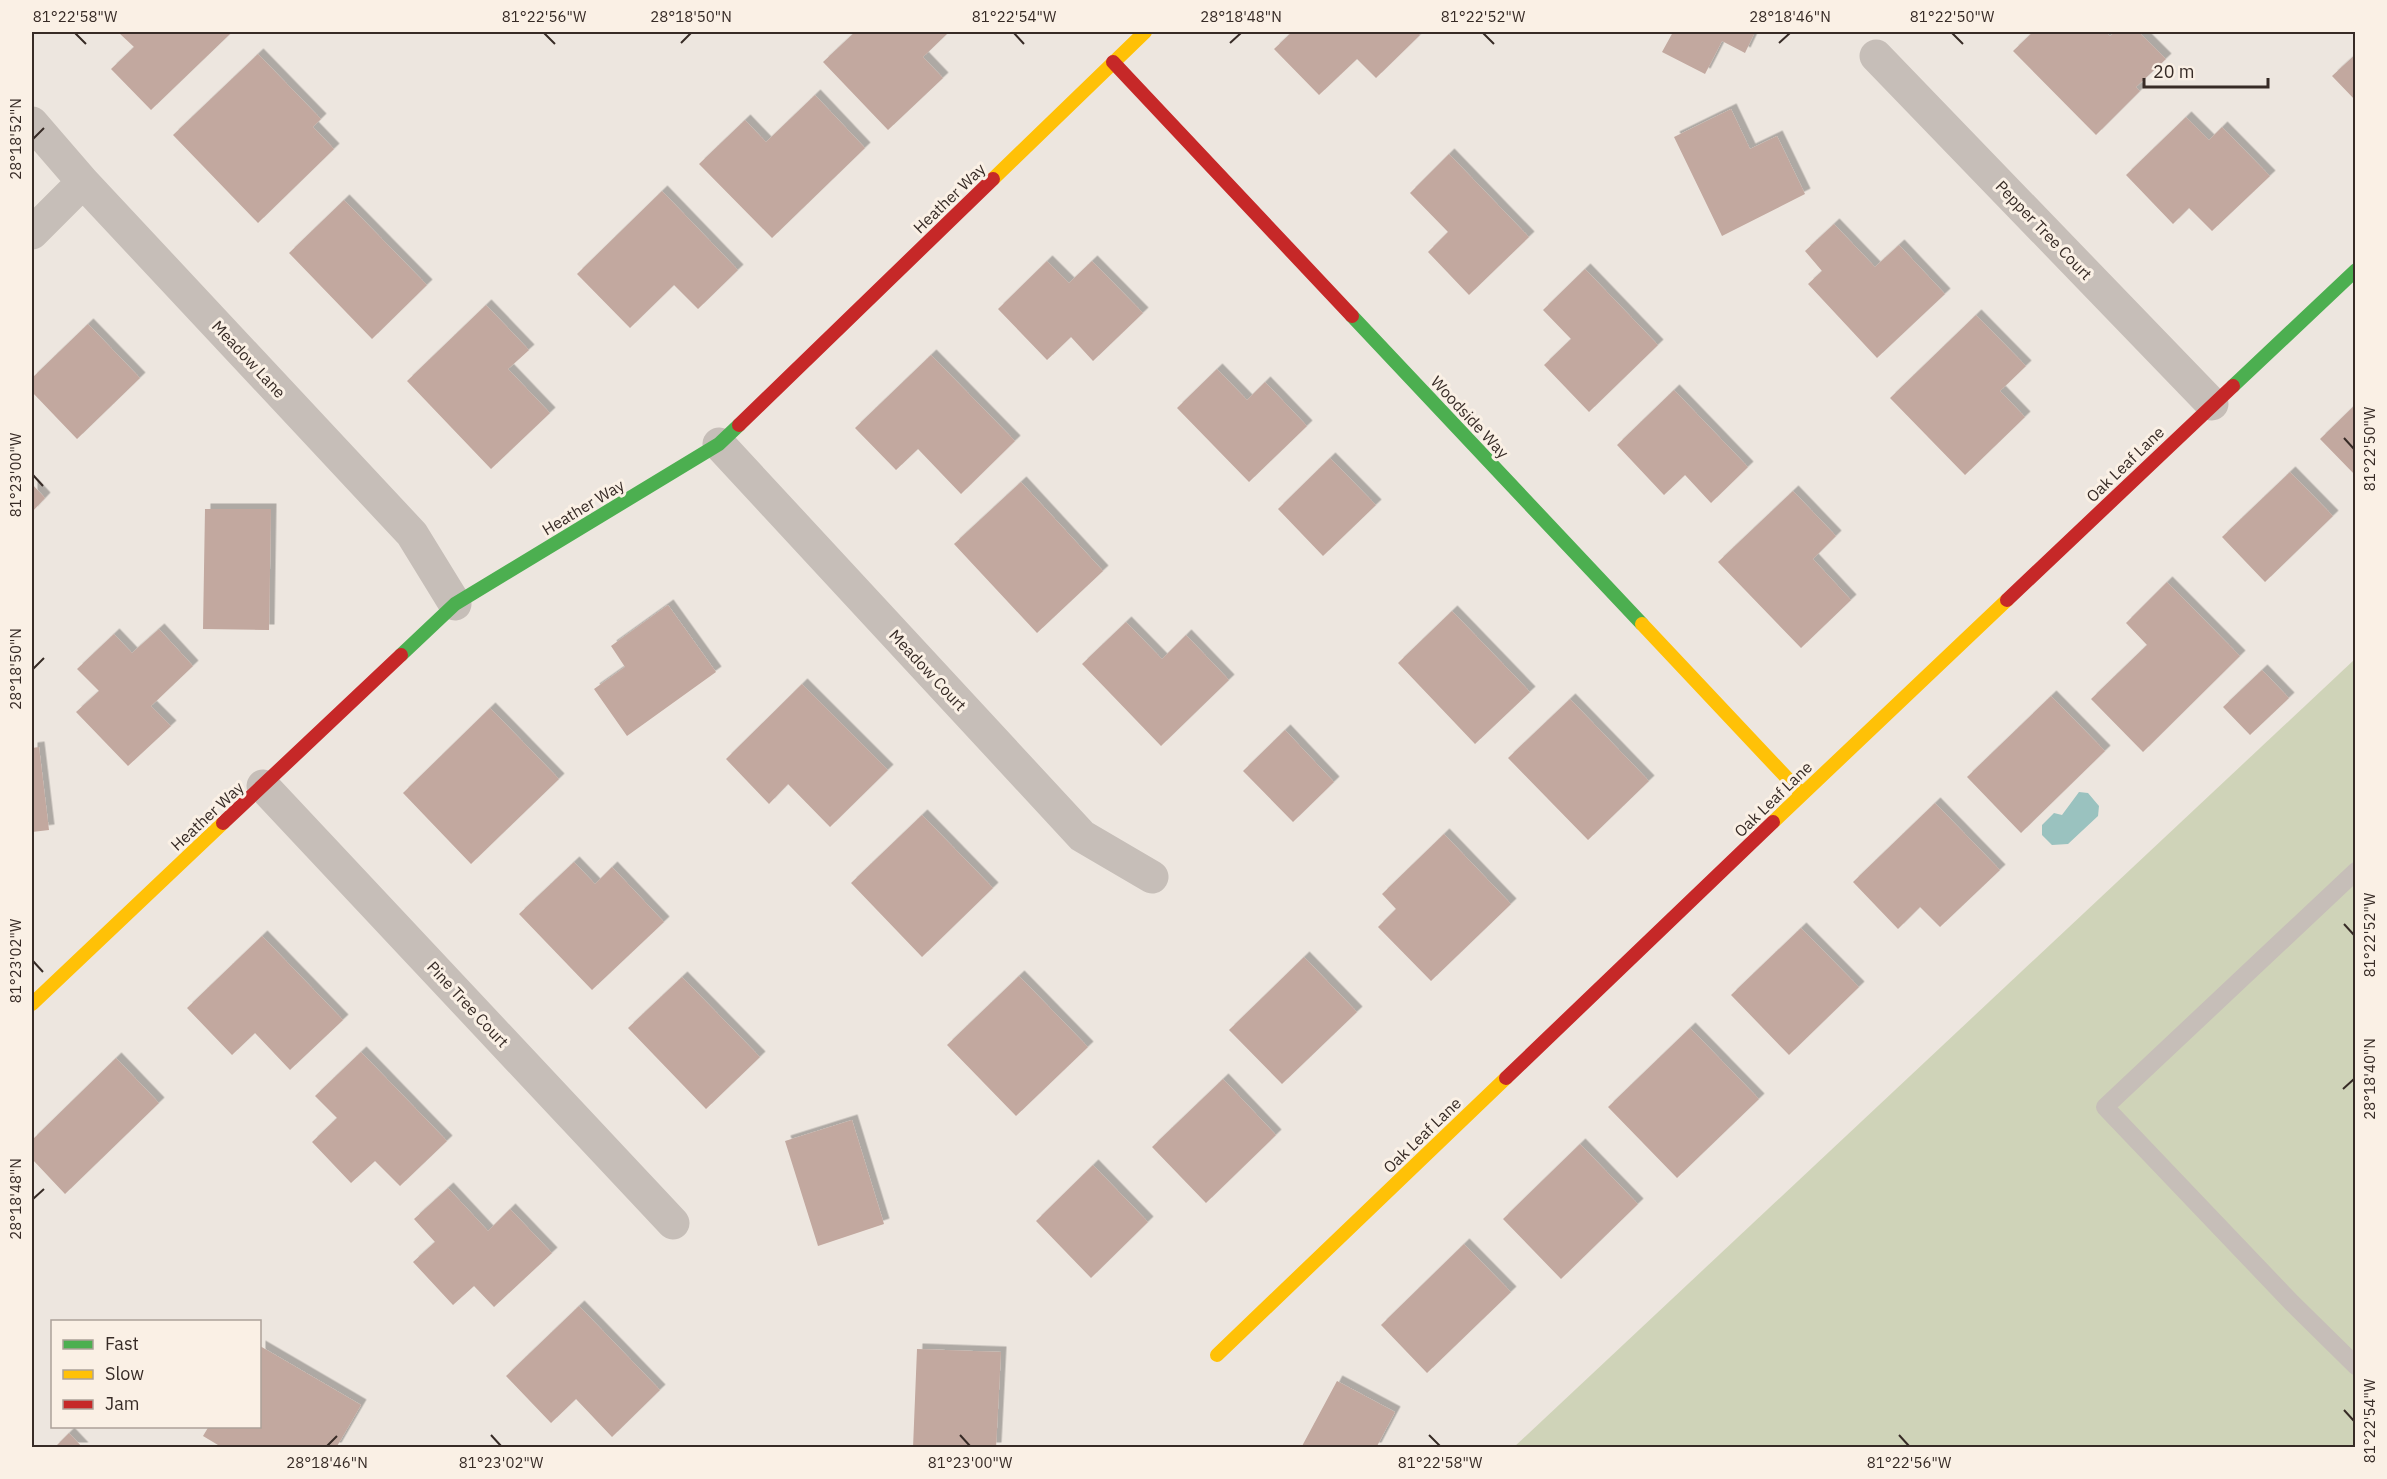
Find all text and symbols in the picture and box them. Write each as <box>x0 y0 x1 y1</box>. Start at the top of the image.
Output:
text: 81°22'58"W <box>33 7 118 26</box>
text: 81°22'56"W <box>502 7 587 26</box>
text: 28°18'50"N <box>650 7 732 26</box>
text: 81°22'54"W <box>972 7 1057 26</box>
text: 28°18'48"N <box>1200 7 1282 26</box>
text: 81°22'52"W <box>1441 7 1526 26</box>
text: 28°18'46"N <box>1749 7 1831 26</box>
text: 81°22'50"W <box>1910 7 1995 26</box>
scale bar <box>2144 51 2268 89</box>
text: 20 m <box>2153 60 2195 83</box>
text: 28°18'52"N <box>6 98 25 180</box>
street label: Heather Way <box>909 159 989 237</box>
street label: Pepper Tree Court <box>1992 176 2096 284</box>
street label: Meadow Lane <box>208 316 290 402</box>
street label: Woodside Way <box>1427 372 1513 462</box>
text: 81°22'50"W <box>2360 406 2379 491</box>
street label: Oak Leaf Lane <box>2082 422 2168 506</box>
text: 81°23'00"W <box>6 432 25 517</box>
street label: Heather Way <box>538 475 628 539</box>
street label: Meadow Court <box>885 625 971 715</box>
text: 28°18'50"N <box>6 628 25 710</box>
street label: Oak Leaf Lane <box>1730 757 1816 841</box>
street label: Heather Way <box>166 777 248 855</box>
text: 81°22'52"W <box>2360 892 2379 977</box>
text: 81°23'02"W <box>6 918 25 1003</box>
street label: Pine Tree Court <box>423 957 513 1051</box>
text: 28°18'40"N <box>2360 1038 2379 1120</box>
street label: Oak Leaf Lane <box>1379 1093 1465 1177</box>
text: 28°18'48"N <box>6 1158 25 1240</box>
legend <box>51 1320 261 1428</box>
text: Fast <box>105 1332 139 1355</box>
text: Slow <box>105 1362 144 1385</box>
text: 81°22'54"W <box>2360 1378 2379 1463</box>
text: Jam <box>105 1392 140 1415</box>
text: 28°18'46"N <box>286 1453 368 1472</box>
text: 81°23'02"W <box>459 1453 544 1472</box>
text: 81°23'00"W <box>928 1453 1013 1472</box>
text: 81°22'58"W <box>1398 1453 1483 1472</box>
text: 81°22'56"W <box>1867 1453 1952 1472</box>

